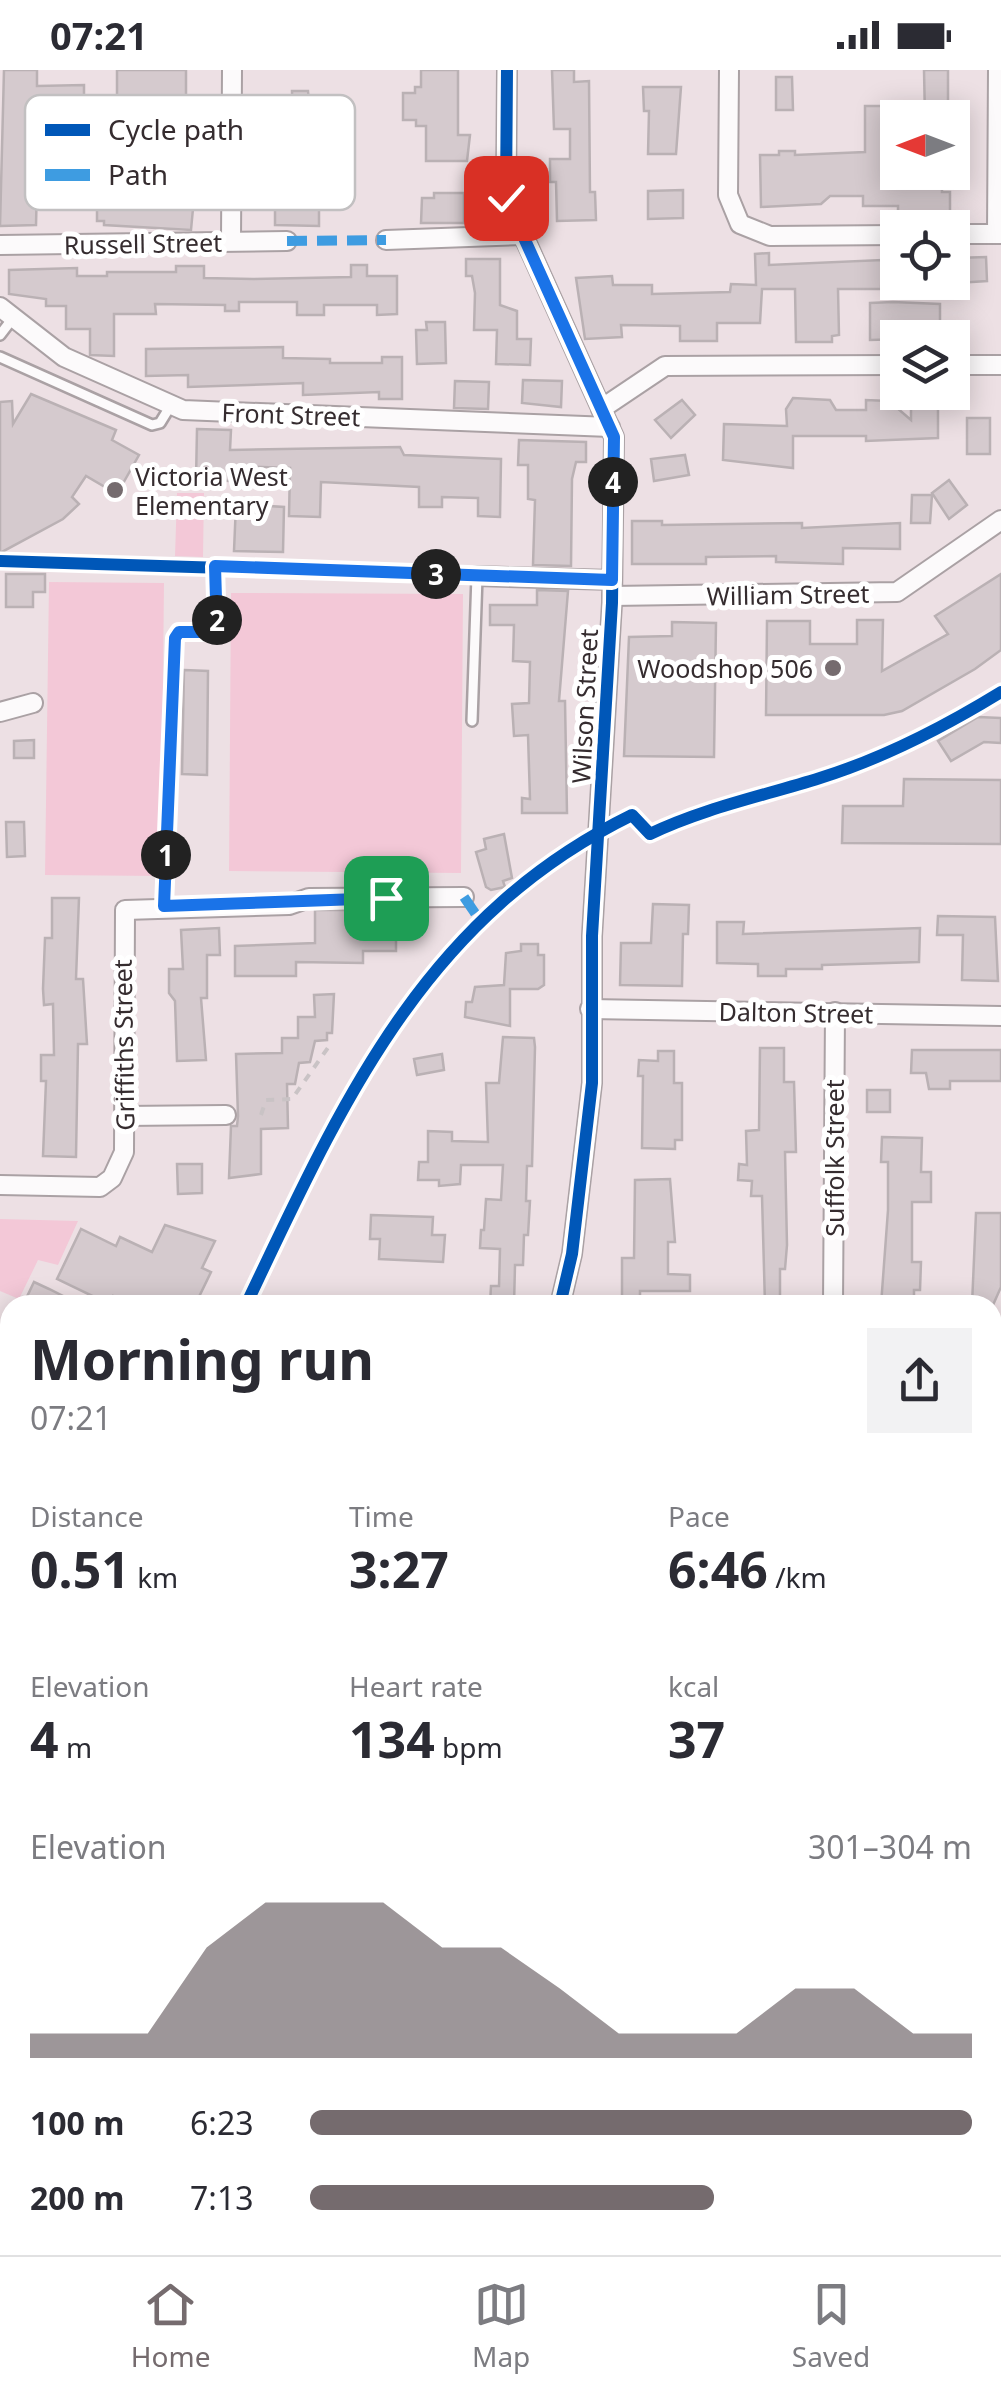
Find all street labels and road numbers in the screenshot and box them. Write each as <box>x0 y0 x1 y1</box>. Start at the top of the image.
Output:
street label: Russell Street <box>64 225 222 261</box>
street label: Front Street <box>221 395 361 433</box>
street label: William Street <box>706 576 870 612</box>
street label: Wilson Street <box>563 628 605 784</box>
street label: Griffiths Street <box>105 959 141 1131</box>
street label: Dalton Street <box>718 994 874 1030</box>
street label: Suffolk Street <box>817 1079 851 1237</box>

